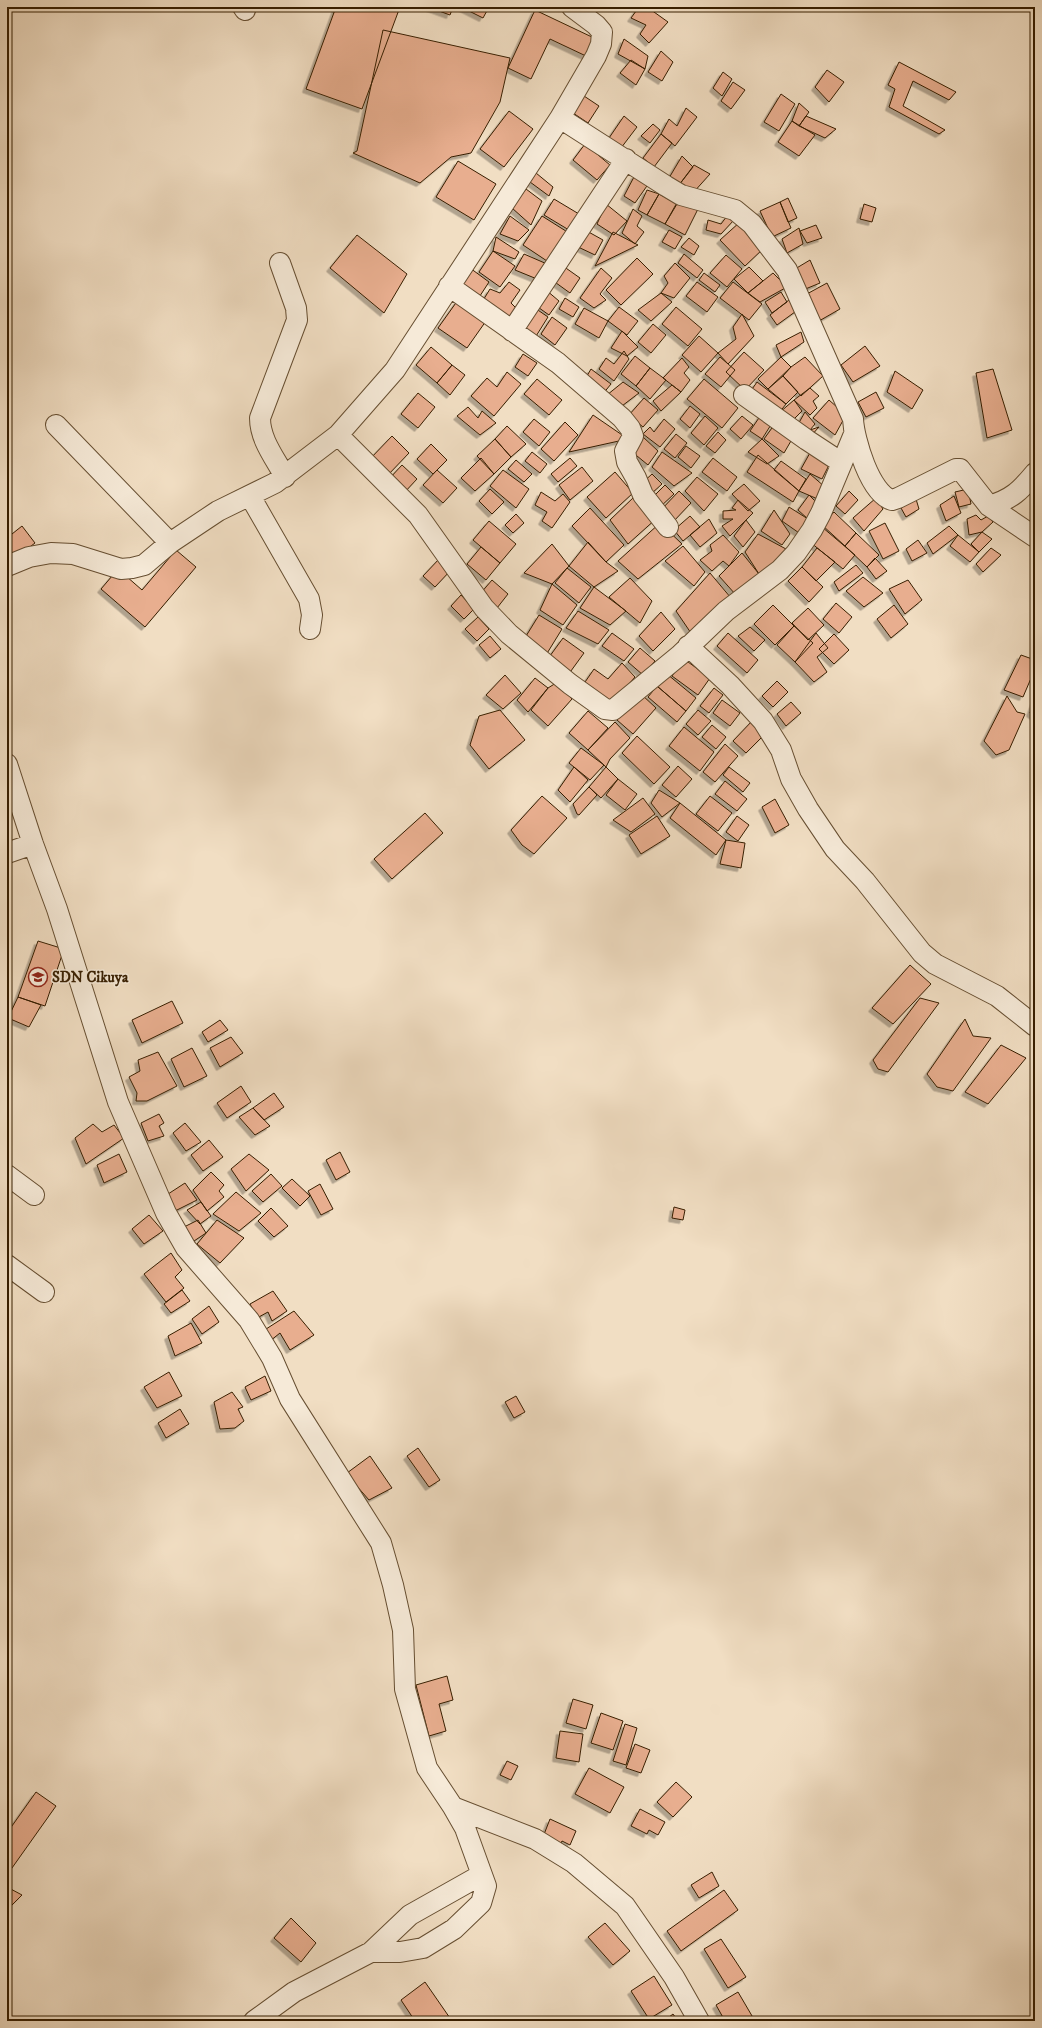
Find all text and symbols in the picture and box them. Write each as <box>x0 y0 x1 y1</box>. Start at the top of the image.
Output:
school or university icon: SDN Cikuya <box>27 966 49 988</box>
place label: SDN Cikuya <box>52 968 129 987</box>

